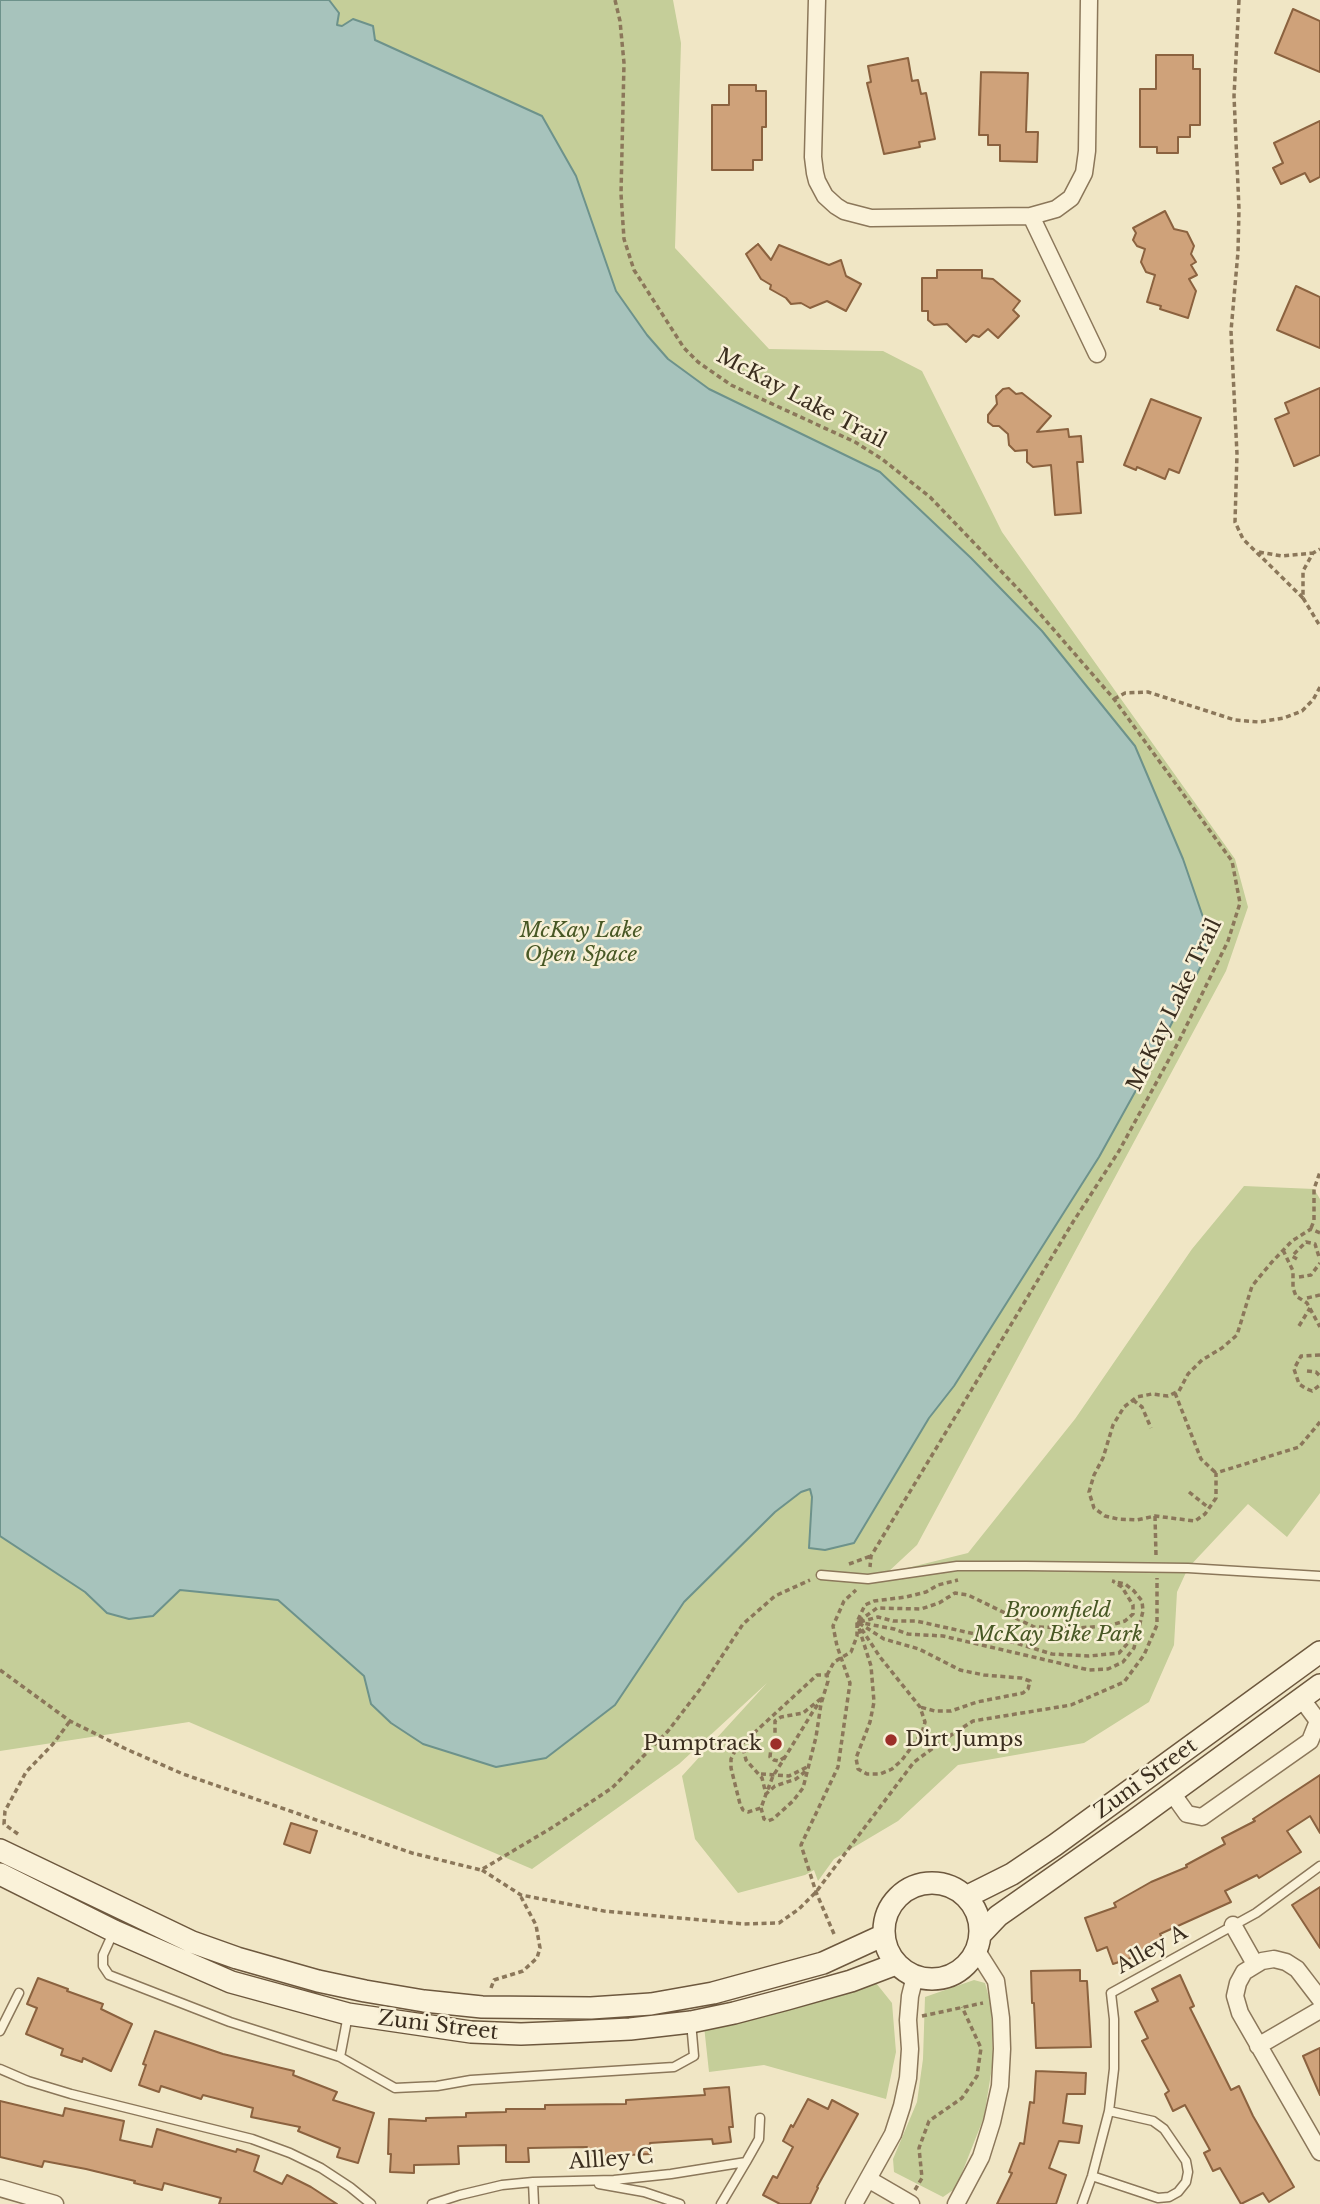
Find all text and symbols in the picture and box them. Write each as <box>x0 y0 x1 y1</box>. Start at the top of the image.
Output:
street label: McKay Lake Trail <box>712 344 890 454</box>
street label: McKay Lake Trail <box>1122 915 1228 1095</box>
park label: McKay Lake Open Space <box>520 918 642 968</box>
park label: Broomfield McKay Bike Park <box>973 1598 1143 1648</box>
place label: Dirt Jumps <box>905 1727 1023 1753</box>
place label: Pumptrack <box>643 1731 762 1757</box>
marker: Dirt Jumps <box>883 1732 899 1748</box>
street label: Zuni Street <box>1090 1733 1202 1825</box>
marker: Pumptrack <box>768 1736 784 1752</box>
street label: Alley A <box>1112 1920 1192 1980</box>
street label: Zuni Street <box>376 2006 500 2046</box>
street label: Allley C <box>568 2144 654 2176</box>

